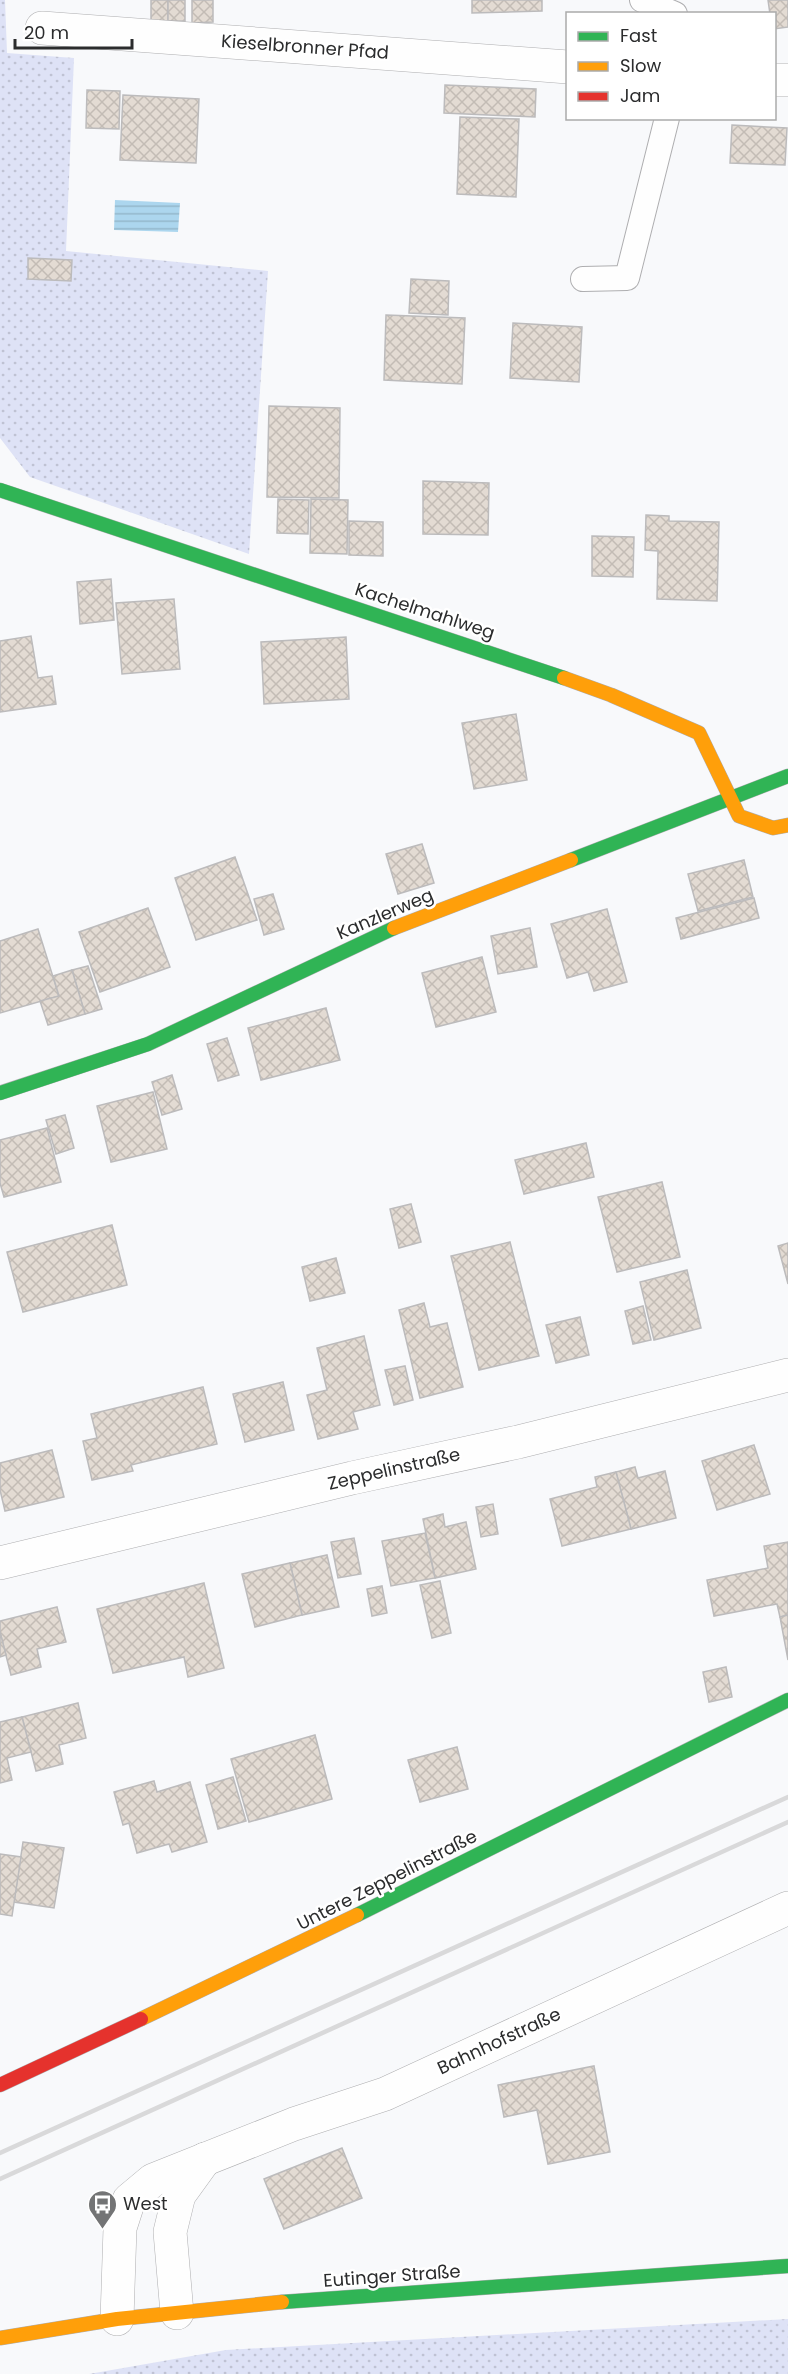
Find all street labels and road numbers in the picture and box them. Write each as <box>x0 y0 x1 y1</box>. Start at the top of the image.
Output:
street label: Kieselbronner Pfad <box>220 28 390 65</box>
street label: Kachelmahlweg <box>352 576 498 645</box>
street label: Kanzlerweg <box>332 882 437 945</box>
street label: Zeppelinstraße <box>325 1441 462 1496</box>
street label: Untere Zeppelinstraße <box>292 1823 481 1936</box>
street label: Bahnhofstraße <box>433 2001 565 2080</box>
street label: Eutinger Straße <box>322 2258 461 2293</box>

